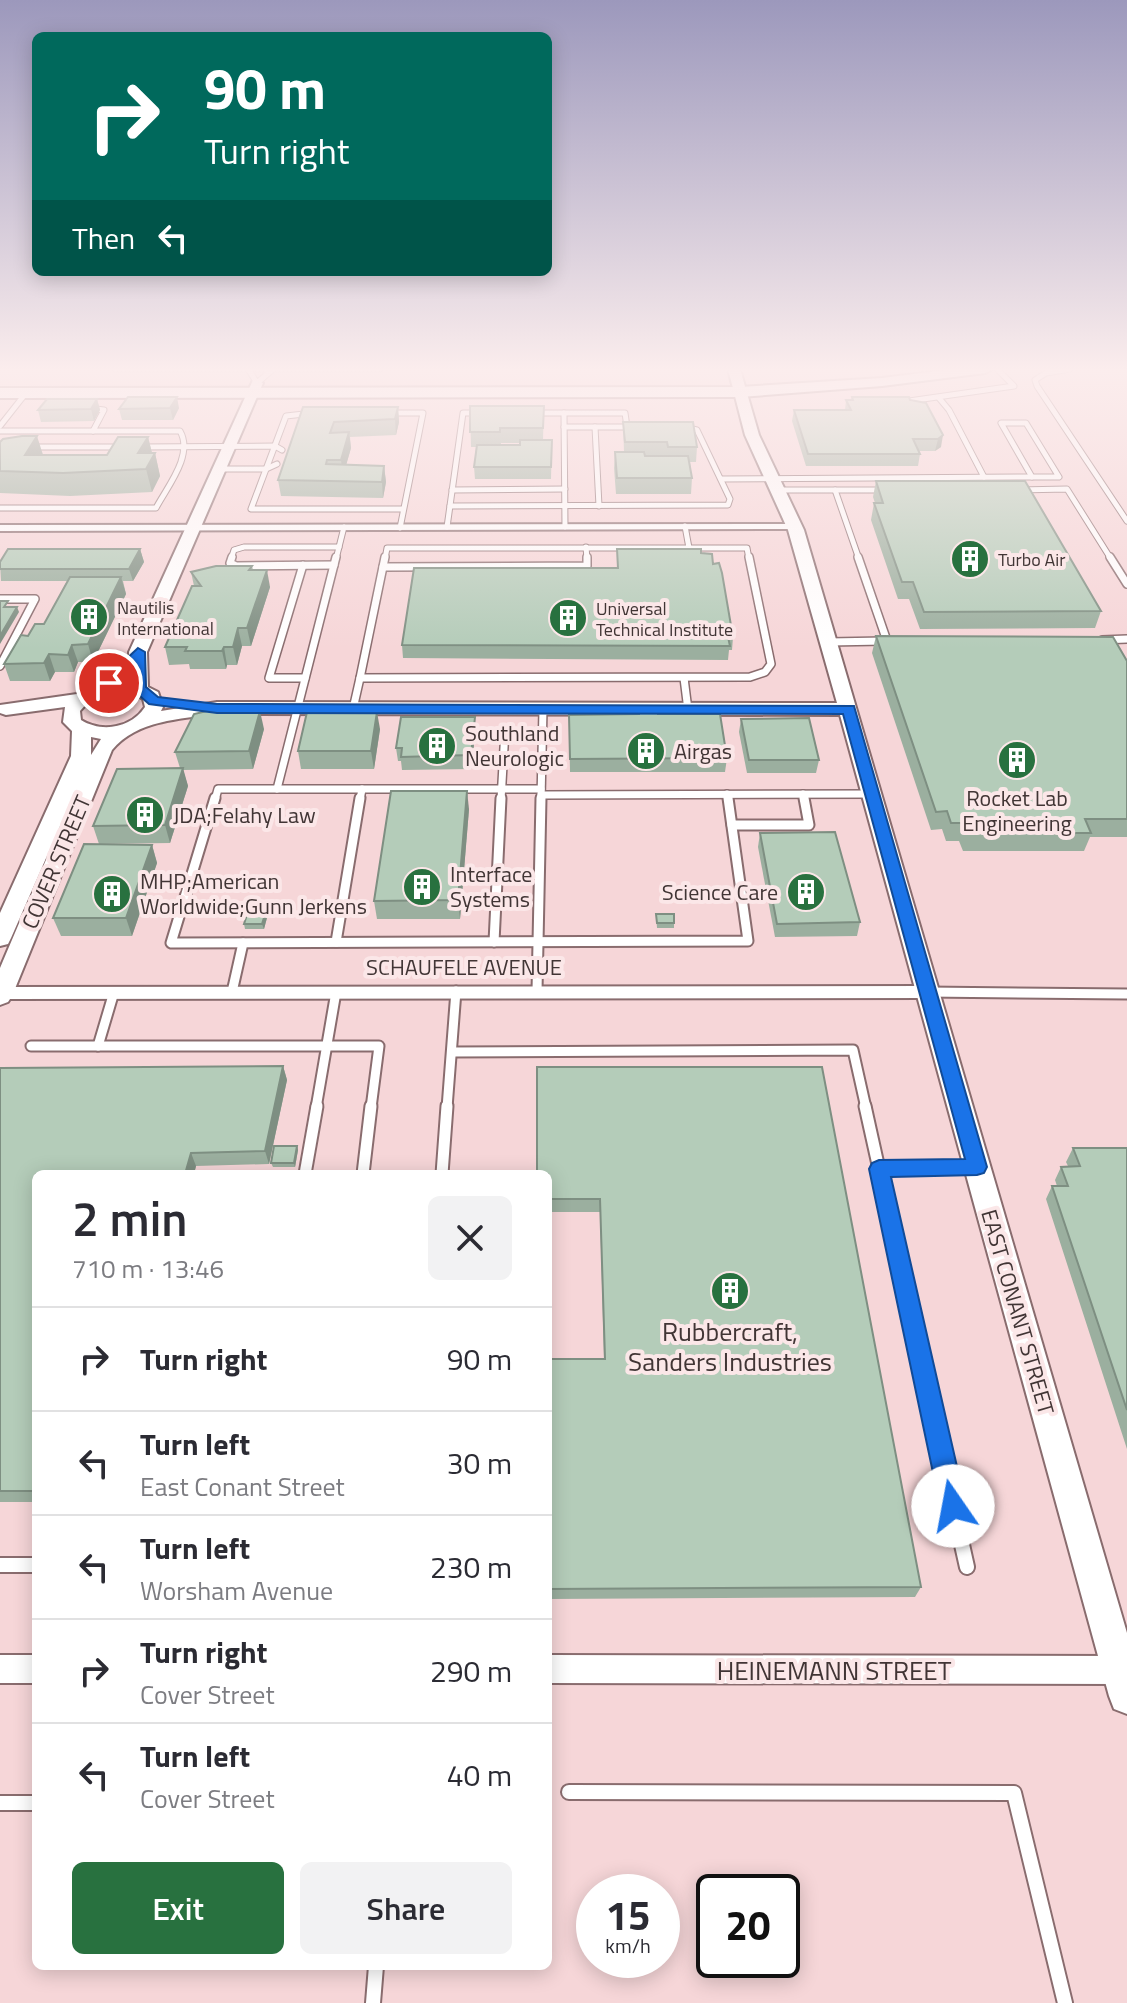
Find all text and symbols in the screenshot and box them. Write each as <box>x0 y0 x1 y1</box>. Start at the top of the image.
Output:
text: 90 m <box>204 46 326 131</box>
icon: right <box>72 64 176 168</box>
text: Turn right <box>204 123 349 178</box>
text: Then <box>72 215 135 261</box>
icon: left <box>151 216 195 260</box>
building icon: Turbo Air <box>949 538 991 580</box>
place label: Turbo Air <box>998 546 1066 573</box>
place label: Nautilis International <box>117 594 214 642</box>
place label: Universal Technical Institute <box>596 595 733 643</box>
building icon: Nautilis International <box>68 596 110 638</box>
building icon: Universal Technical Institute <box>547 597 589 639</box>
pin <box>75 649 143 717</box>
icon: arrive <box>87 661 131 705</box>
place label: Southland Neurologic <box>465 716 564 775</box>
building icon: Southland Neurologic <box>416 725 458 767</box>
building icon: Airgas <box>625 730 667 772</box>
place label: Airgas <box>674 734 732 768</box>
building icon: Rocket Lab Engineering <box>996 739 1038 781</box>
place label: Rocket Lab Engineering <box>962 781 1072 840</box>
street label: COVER STREET <box>13 789 100 934</box>
building icon: JDA;Felahy Law <box>124 794 166 836</box>
place label: JDA;Felahy Law <box>173 798 316 832</box>
place label: Interface Systems <box>450 857 532 916</box>
place label: MHP;American Worldwide;Gunn Jerkens <box>140 864 367 923</box>
building icon: Interface Systems <box>401 866 443 908</box>
building icon: Science Care <box>785 871 827 913</box>
building icon: MHP;American Worldwide;Gunn Jerkens <box>91 873 133 915</box>
place label: Science Care <box>662 875 778 909</box>
street label: SCHAUFELE AVENUE <box>366 950 562 984</box>
text: 2 min <box>72 1182 187 1255</box>
button: close <box>428 1196 512 1280</box>
street label: EAST CONANT STREET <box>972 1205 1064 1419</box>
text: 710 m · 13:46 <box>72 1249 224 1288</box>
building icon: Rubbercraft, Sanders Industries <box>709 1270 751 1312</box>
place label: Rubbercraft, Sanders Industries <box>628 1312 832 1381</box>
text: Turn right <box>140 1336 268 1382</box>
text: 90 m <box>447 1336 512 1382</box>
icon: right <box>72 1337 116 1381</box>
text: Turn left <box>140 1421 250 1467</box>
text: 30 m <box>447 1440 512 1486</box>
icon: left <box>72 1441 116 1485</box>
position arrow <box>911 1464 995 1548</box>
text: East Conant Street <box>140 1467 345 1506</box>
text: Turn left <box>140 1525 250 1571</box>
text: 230 m <box>430 1544 512 1590</box>
icon: left <box>72 1545 116 1589</box>
text: Worsham Avenue <box>140 1571 333 1610</box>
text: Turn right <box>140 1629 268 1675</box>
text: 290 m <box>430 1648 512 1694</box>
icon: right <box>72 1649 116 1693</box>
street label: HEINEMANN STREET <box>717 1651 952 1690</box>
text: Cover Street <box>140 1675 275 1714</box>
text: Turn left <box>140 1733 250 1779</box>
text: 40 m <box>447 1752 512 1798</box>
icon: left <box>72 1753 116 1797</box>
text: Cover Street <box>140 1779 275 1818</box>
button: Exit <box>72 1862 284 1954</box>
button: Share <box>300 1862 512 1954</box>
speed limit sign: 20 <box>696 1874 800 1978</box>
text: 15 <box>606 1885 650 1946</box>
text: km/h <box>605 1930 651 1961</box>

